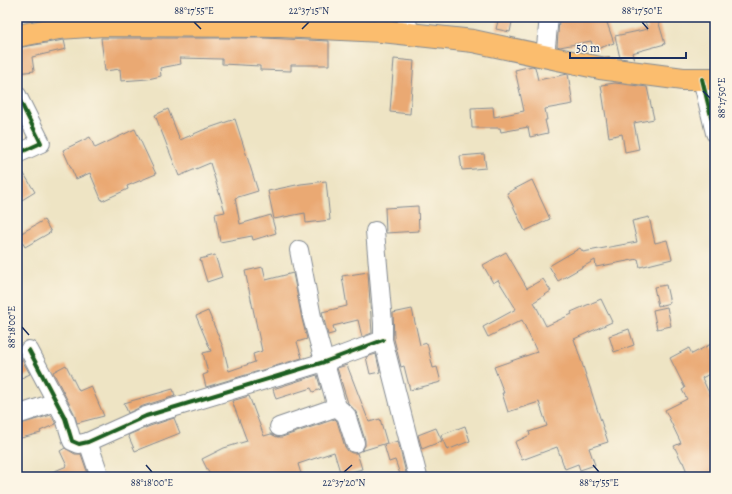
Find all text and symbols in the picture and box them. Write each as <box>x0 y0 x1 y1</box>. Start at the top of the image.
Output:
text: 88°17'55"E <box>174 4 214 17</box>
text: 22°37'15"N <box>289 4 329 17</box>
text: 88°17'50"E <box>622 4 662 17</box>
scale bar <box>570 34 686 60</box>
text: 50 m <box>576 40 600 56</box>
text: 88°17'50"E <box>715 78 728 118</box>
text: 88°18'00"E <box>5 306 18 348</box>
text: 88°18'00"E <box>131 476 173 489</box>
text: 22°37'20"N <box>323 476 365 489</box>
text: 88°17'55"E <box>579 476 619 489</box>

